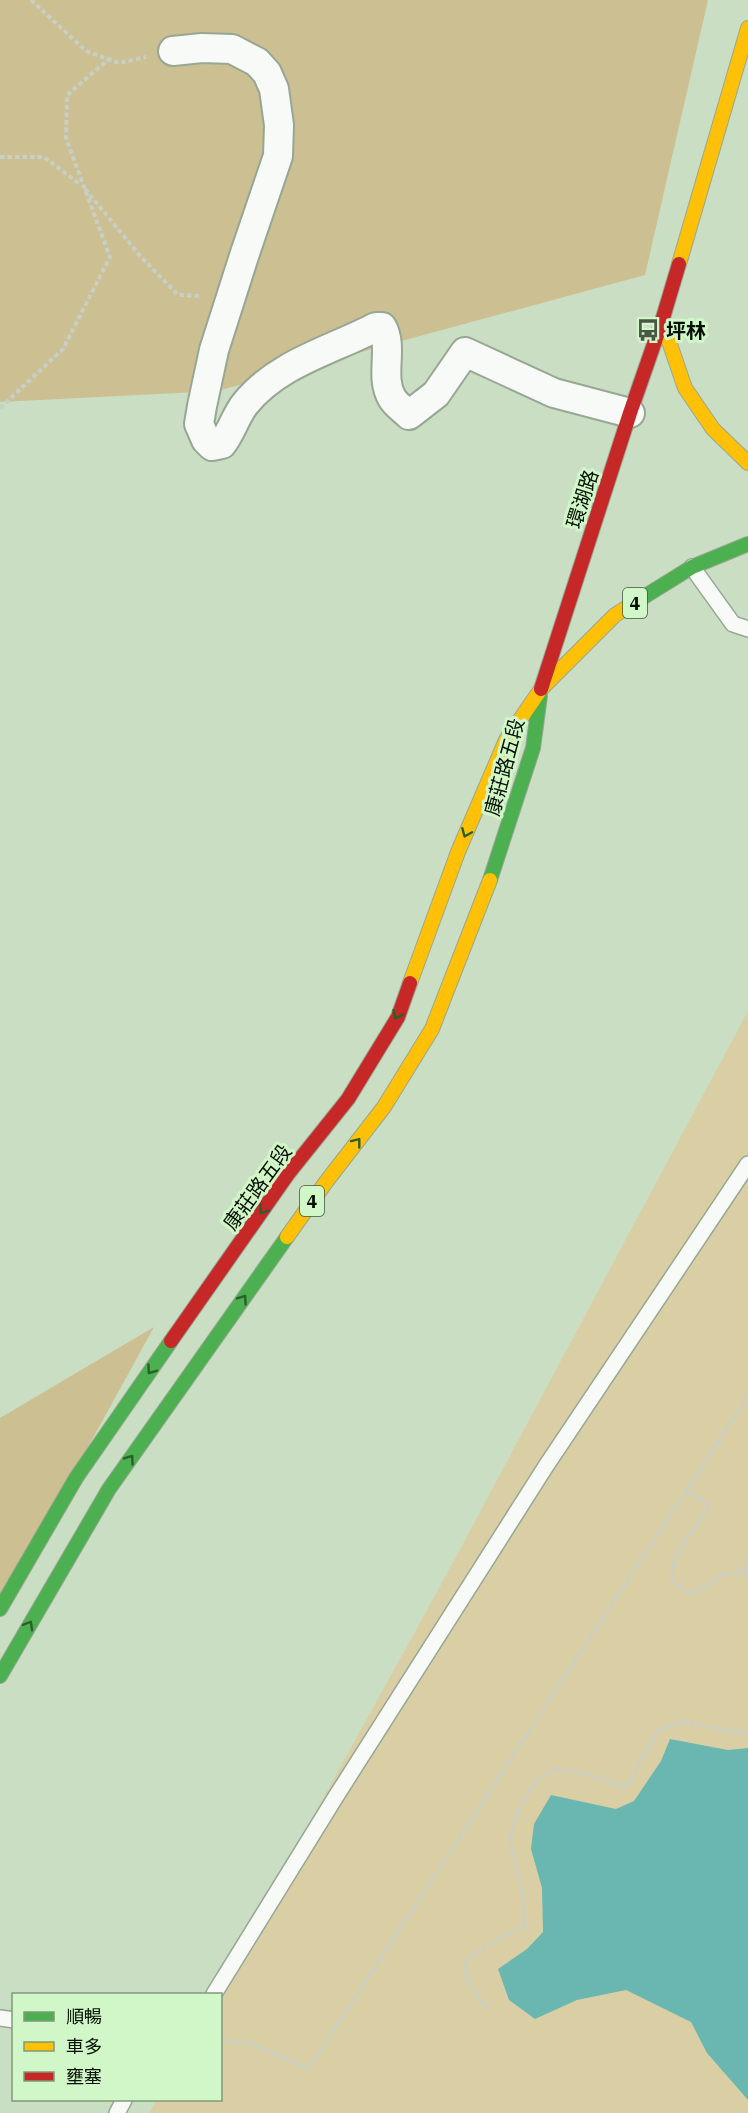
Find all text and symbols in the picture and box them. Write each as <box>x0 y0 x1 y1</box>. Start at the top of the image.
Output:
bus stop icon: 坪林 <box>635 317 661 343</box>
place label: 坪林 <box>666 317 706 344</box>
street label: 環湖路 <box>560 466 604 532</box>
road number: 4 <box>623 588 647 618</box>
street label: 康莊路五段 <box>478 715 530 819</box>
one-way arrow <box>461 827 473 838</box>
one-way arrow <box>393 1009 405 1020</box>
one-way arrow <box>350 1137 361 1148</box>
street label: 康莊路五段 <box>217 1139 297 1235</box>
road number: 4 <box>300 1186 324 1216</box>
one-way arrow <box>259 1203 270 1214</box>
one-way arrow <box>236 1295 247 1306</box>
one-way arrow <box>147 1363 158 1374</box>
one-way arrow <box>123 1454 134 1465</box>
one-way arrow <box>22 1621 34 1631</box>
legend <box>12 1993 222 2101</box>
text: 順暢 <box>66 2005 102 2028</box>
text: 車多 <box>66 2035 102 2058</box>
text: 壅塞 <box>66 2065 102 2088</box>

